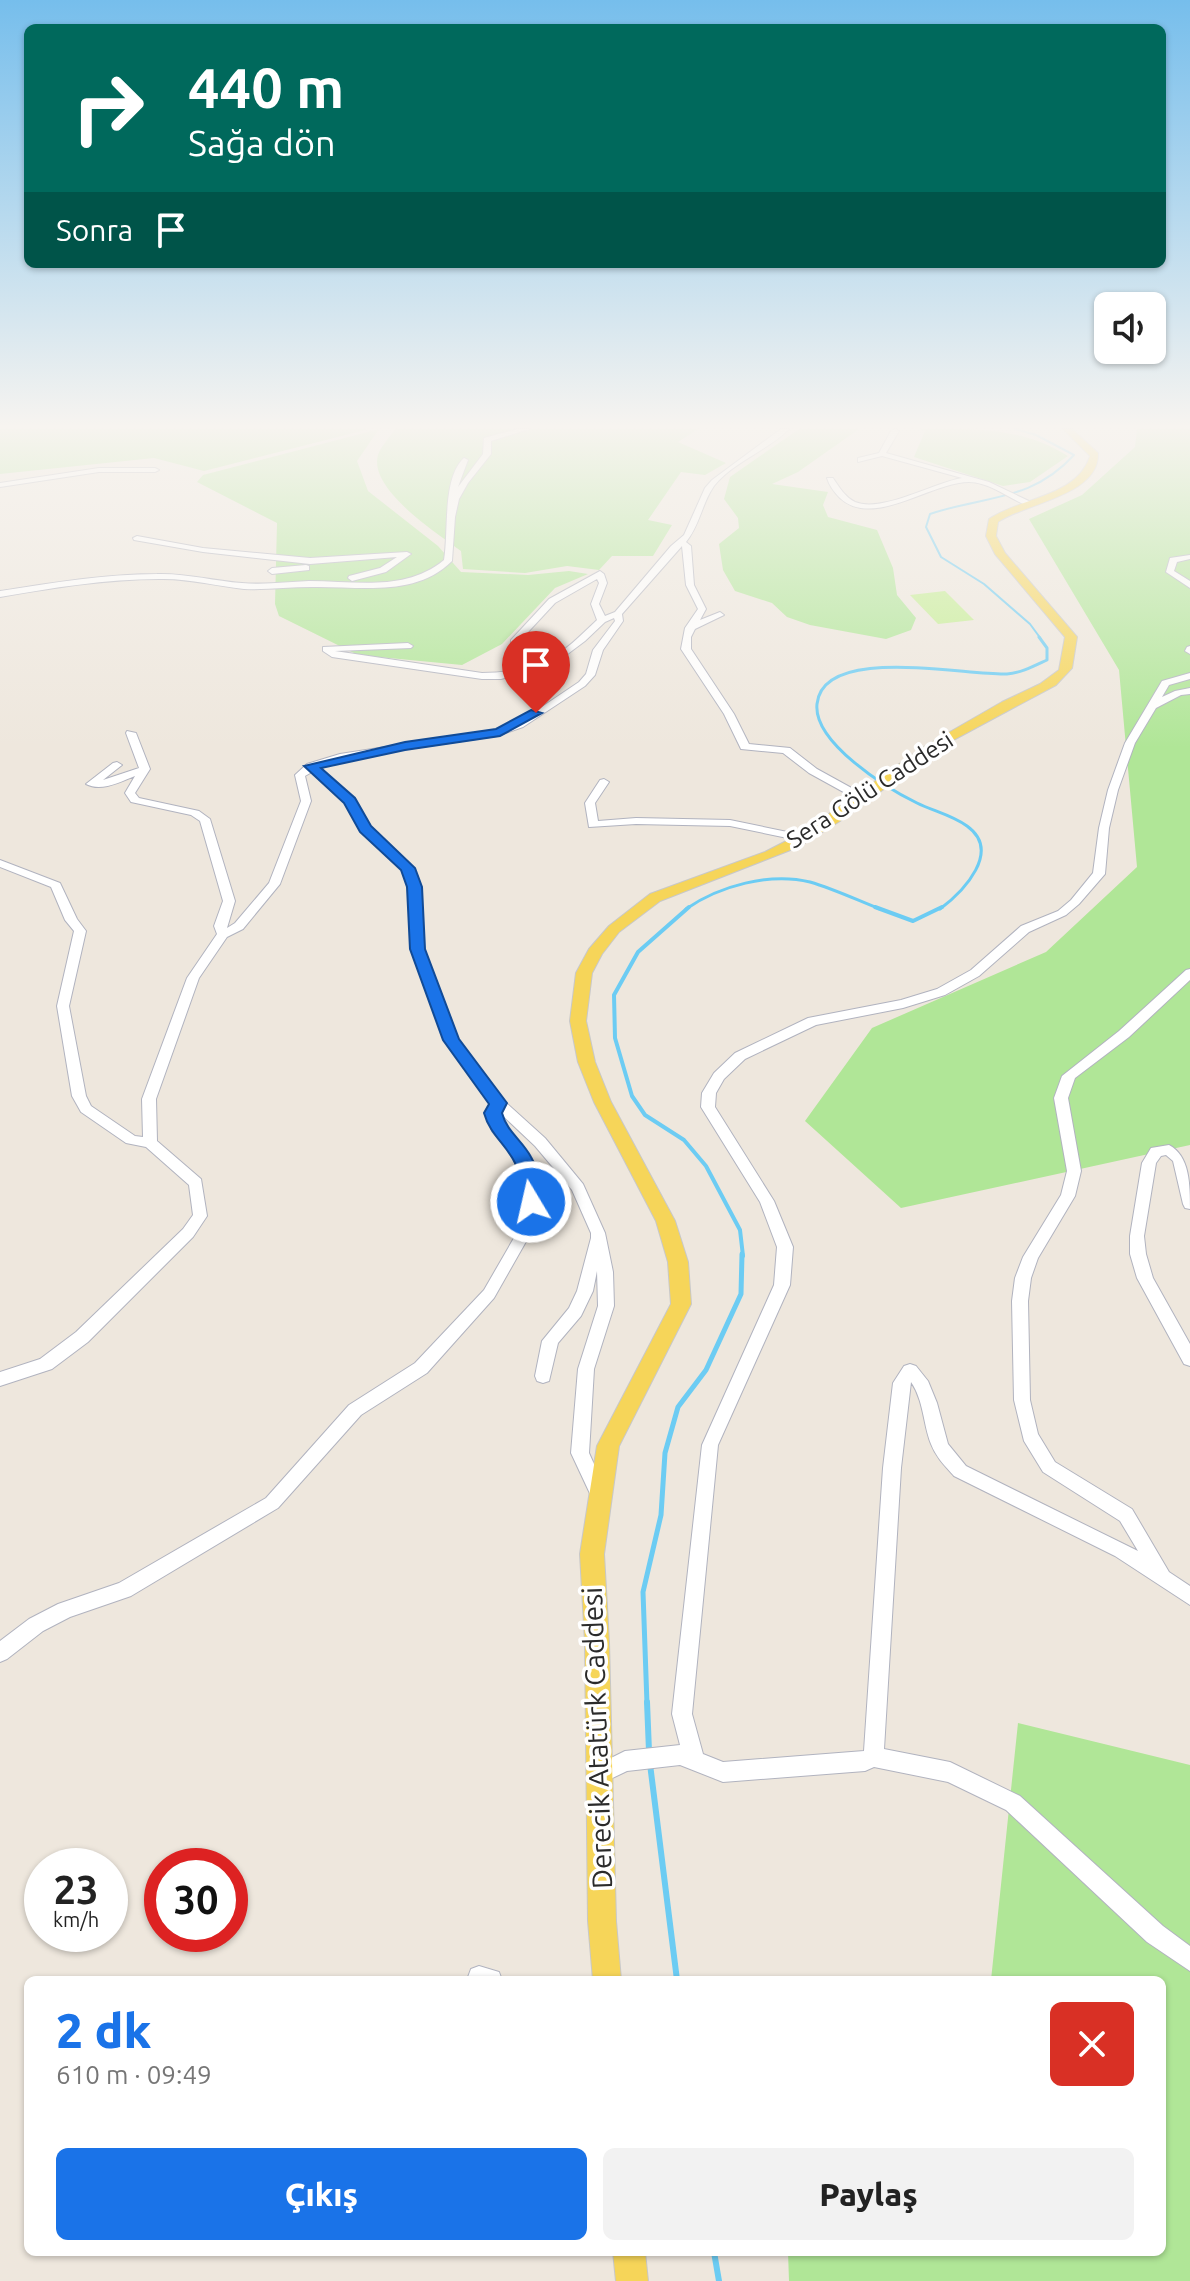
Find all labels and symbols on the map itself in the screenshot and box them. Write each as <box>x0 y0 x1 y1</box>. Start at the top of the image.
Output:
pin <box>502 631 570 713</box>
street label: Sera Gölü Caddesi <box>782 726 958 853</box>
position arrow <box>489 1160 573 1244</box>
street label: Derecik Atatürk Caddesi <box>576 1587 617 1890</box>
speed limit sign: 30 <box>144 1848 248 1952</box>

